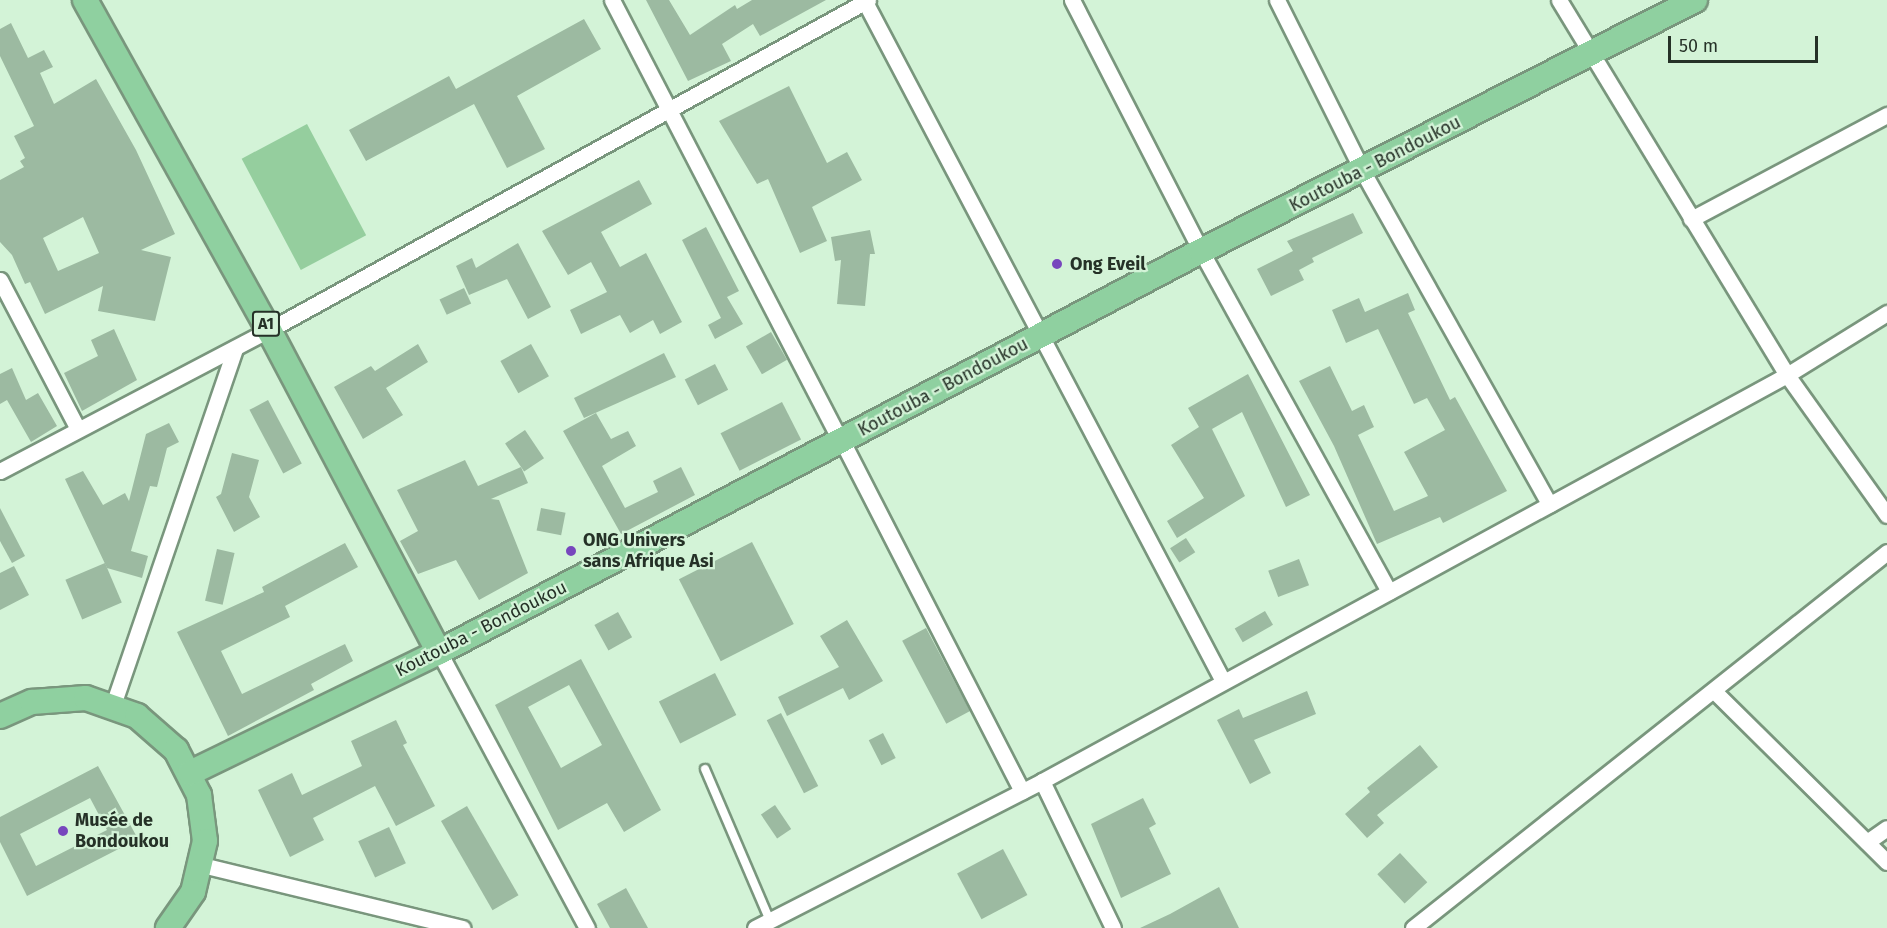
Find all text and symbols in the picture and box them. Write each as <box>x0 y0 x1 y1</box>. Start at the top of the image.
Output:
scale bar <box>1671 24 1821 62</box>
text: 50 m <box>1679 35 1718 57</box>
street label: Koutouba - Bondoukou <box>1286 111 1464 217</box>
place label: Ong Eveil <box>1070 253 1146 275</box>
marker: Ong Eveil <box>1048 255 1066 273</box>
road number: A1 <box>251 311 281 337</box>
street label: Koutouba - Bondoukou <box>854 333 1032 441</box>
place label: ONG Univers sans Afrique Asi <box>583 530 714 572</box>
marker: ONG Univers sans Afrique Asi <box>564 544 578 558</box>
street label: Koutouba - Bondoukou <box>392 576 570 682</box>
place label: Musée de Bondoukou <box>75 810 169 852</box>
marker: Musée de Bondoukou <box>56 824 70 838</box>

